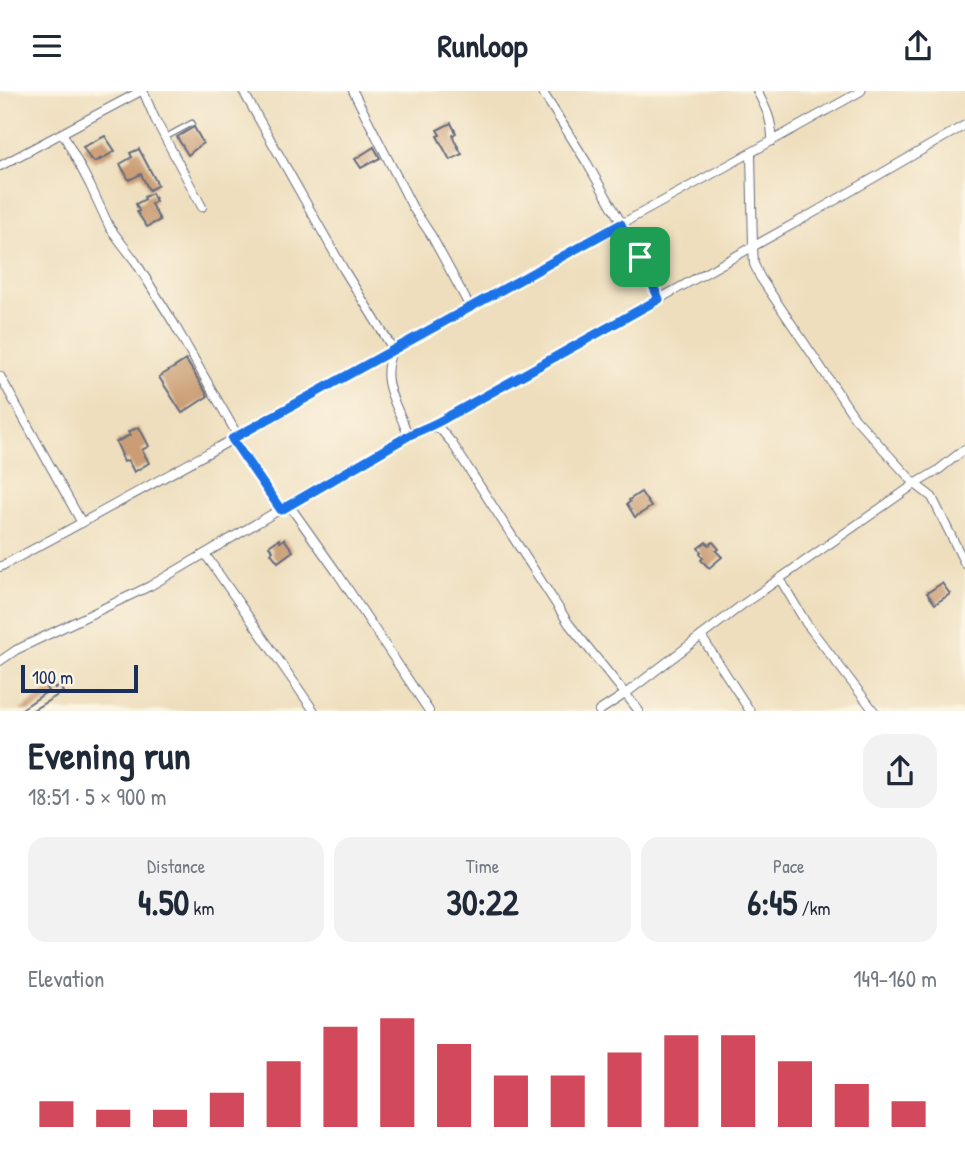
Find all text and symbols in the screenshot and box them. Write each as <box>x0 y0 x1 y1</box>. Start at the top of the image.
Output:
text: Runloop <box>438 24 527 67</box>
icon: menu <box>28 27 66 65</box>
icon: share <box>899 27 937 65</box>
pin <box>610 227 670 287</box>
icon: arrive <box>621 238 659 276</box>
scale bar <box>21 662 138 694</box>
text: 100 m <box>32 664 73 690</box>
text: Evening run <box>28 729 191 781</box>
button: share <box>863 734 937 808</box>
text: 18:51 · 5 × 900 m <box>28 781 166 812</box>
text: Distance <box>147 853 205 879</box>
text: Time <box>466 853 499 879</box>
text: Pace <box>773 853 805 879</box>
text: 4.50 <box>138 879 189 926</box>
text: 30:22 <box>446 879 519 926</box>
text: 6:45 <box>747 879 797 926</box>
text: km <box>189 895 214 921</box>
text: /km <box>797 895 830 921</box>
text: Elevation <box>28 963 104 994</box>
text: 149–160 m <box>853 963 937 994</box>

